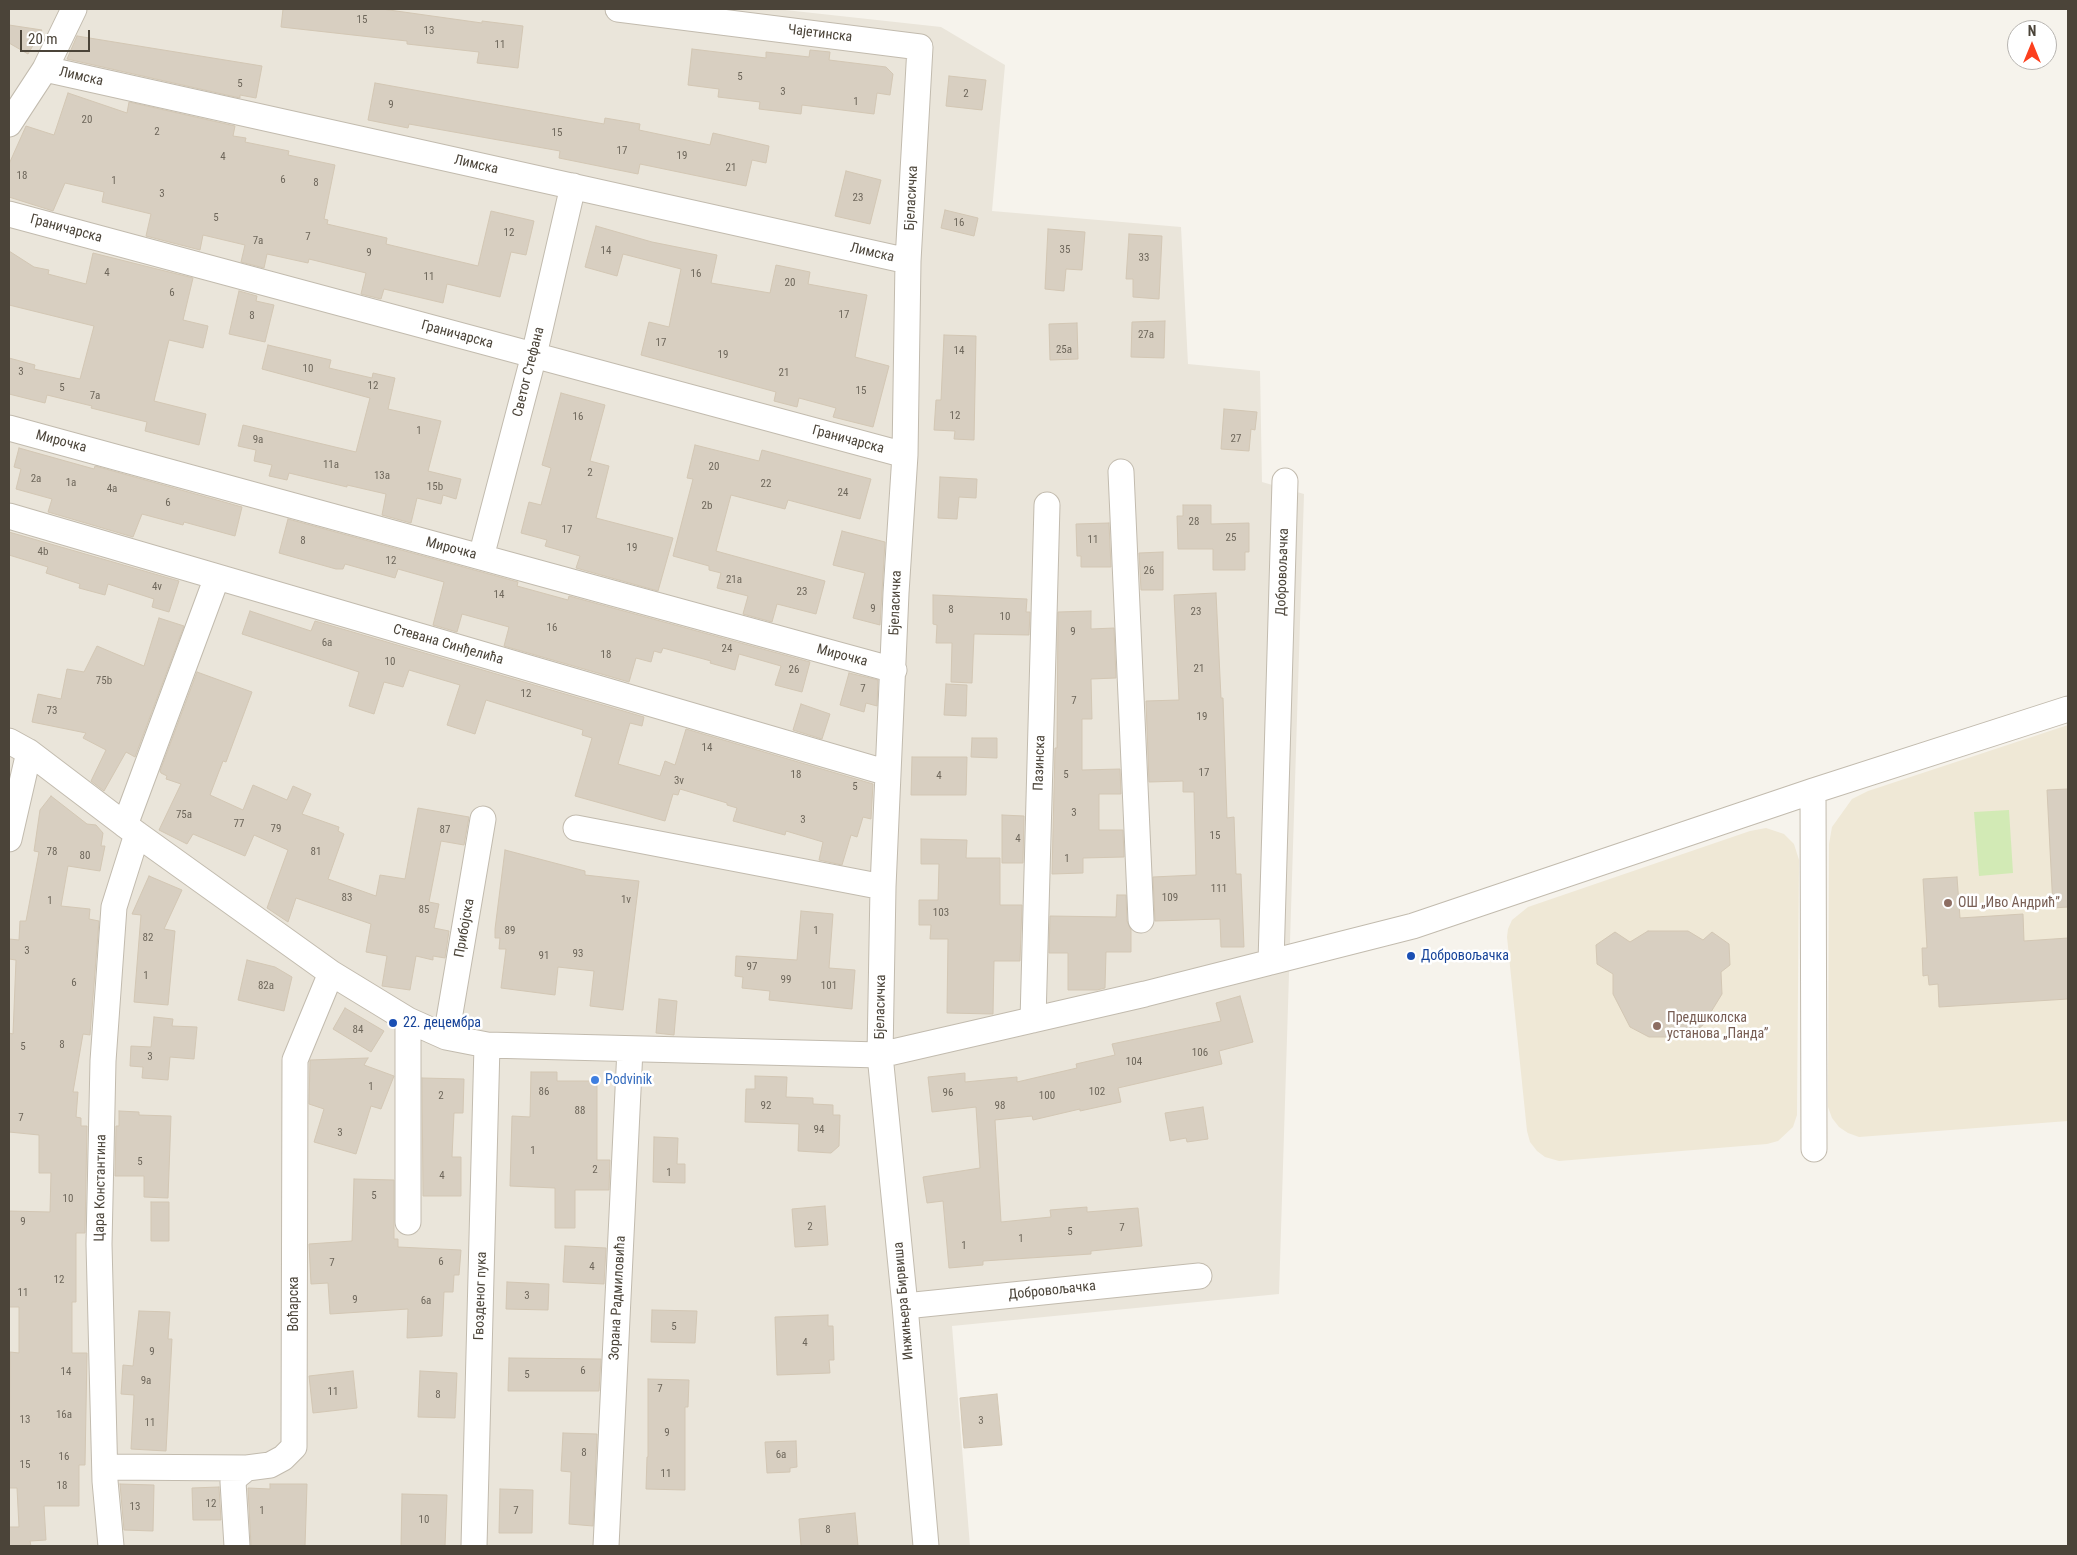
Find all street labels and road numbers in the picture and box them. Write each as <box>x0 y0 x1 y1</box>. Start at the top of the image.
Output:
street label: Чајетинска <box>787 22 853 46</box>
street label: Лимска <box>57 64 105 90</box>
street label: Лимска <box>452 152 500 178</box>
street label: Бјеласичка <box>902 165 922 231</box>
street label: Граничарска <box>28 211 104 247</box>
street label: Лимска <box>848 240 896 266</box>
street label: Граничарска <box>419 317 495 353</box>
street label: Светог Стефана <box>510 325 548 419</box>
street label: Граничарска <box>810 422 886 458</box>
street label: Мирочка <box>34 427 88 457</box>
street label: Добровољачка <box>1273 528 1293 616</box>
street label: Мирочка <box>424 534 478 564</box>
street label: Бјеласичка <box>886 570 906 636</box>
street label: Стевана Синђелића <box>391 621 505 669</box>
street label: Мирочка <box>815 641 869 671</box>
street label: Пазинска <box>1031 735 1049 791</box>
street label: Прибојска <box>452 897 478 959</box>
street label: Бјеласичка <box>872 974 890 1040</box>
street label: Цара Константина <box>92 1134 110 1242</box>
street label: Зорана Радмиловића <box>606 1235 630 1361</box>
street label: Инжињера Бирвиша <box>890 1241 918 1361</box>
street label: Гвозденог пука <box>471 1251 491 1341</box>
street label: Воћарска <box>286 1276 302 1332</box>
street label: Добровољачка <box>1007 1278 1097 1304</box>

